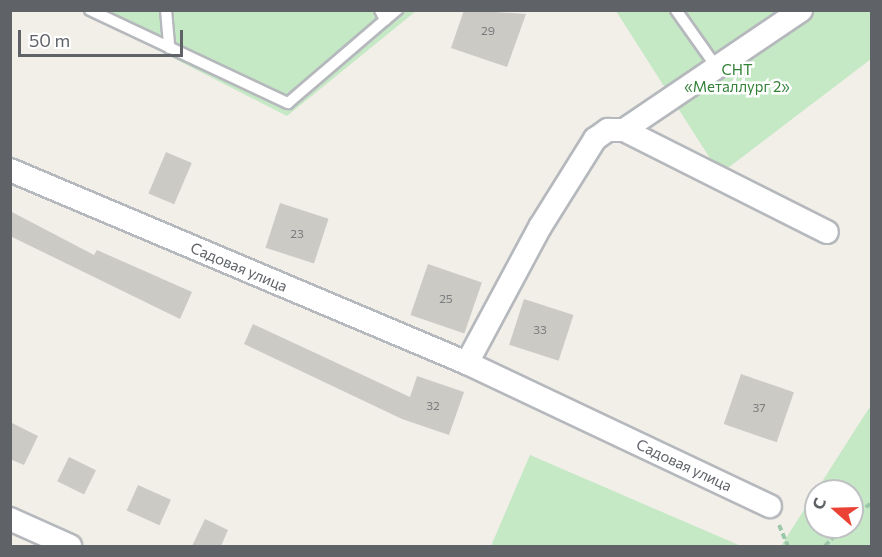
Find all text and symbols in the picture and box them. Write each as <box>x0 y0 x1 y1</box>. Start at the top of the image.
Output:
scale bar <box>21 18 186 56</box>
house number: 29 <box>481 24 495 38</box>
text: 50 m <box>29 29 70 51</box>
park label: СНТ «Металлург 2» <box>684 60 790 95</box>
house number: 23 <box>290 227 304 241</box>
street label: Садовая улица <box>188 239 290 295</box>
house number: 25 <box>439 292 453 306</box>
house number: 33 <box>533 323 547 337</box>
house number: 32 <box>426 399 440 413</box>
house number: 37 <box>752 401 766 415</box>
street label: Садовая улица <box>633 435 735 495</box>
north arrow <box>804 479 864 539</box>
text: С <box>808 495 829 512</box>

